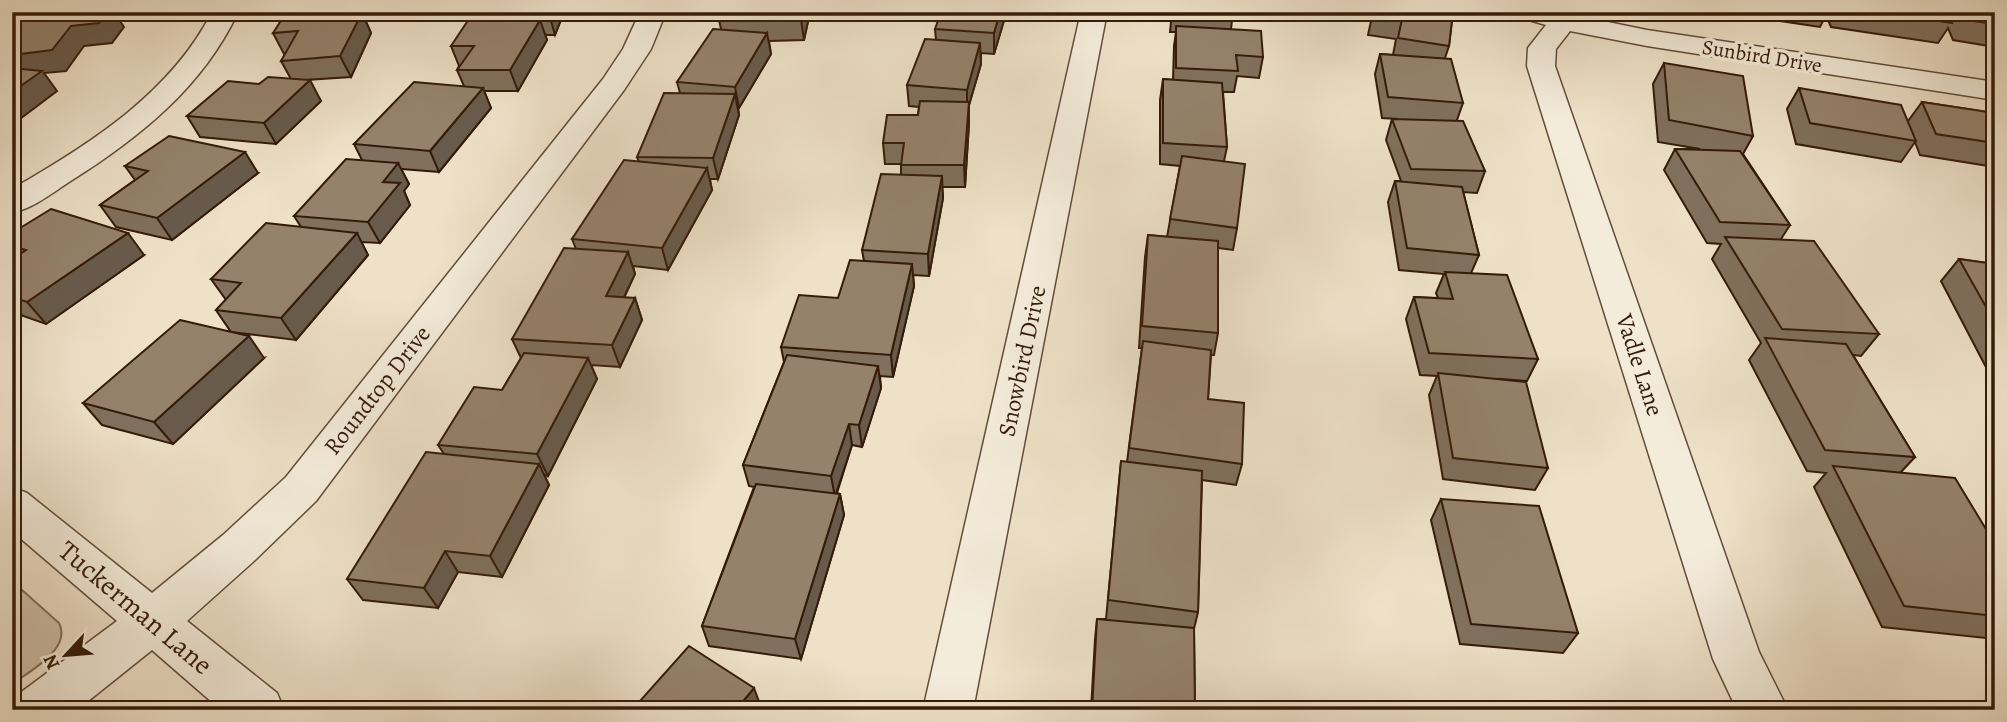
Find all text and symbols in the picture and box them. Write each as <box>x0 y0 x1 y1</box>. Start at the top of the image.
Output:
street label: Sunbird Drive <box>1700 33 1824 79</box>
street label: Snowbird Drive <box>990 283 1054 439</box>
street label: Vadle Lane <box>1608 309 1672 420</box>
street label: Roundtop Drive <box>316 319 438 461</box>
street label: Tuckerman Lane <box>50 532 221 684</box>
north arrow <box>32 620 102 690</box>
text: N <box>37 650 66 674</box>

